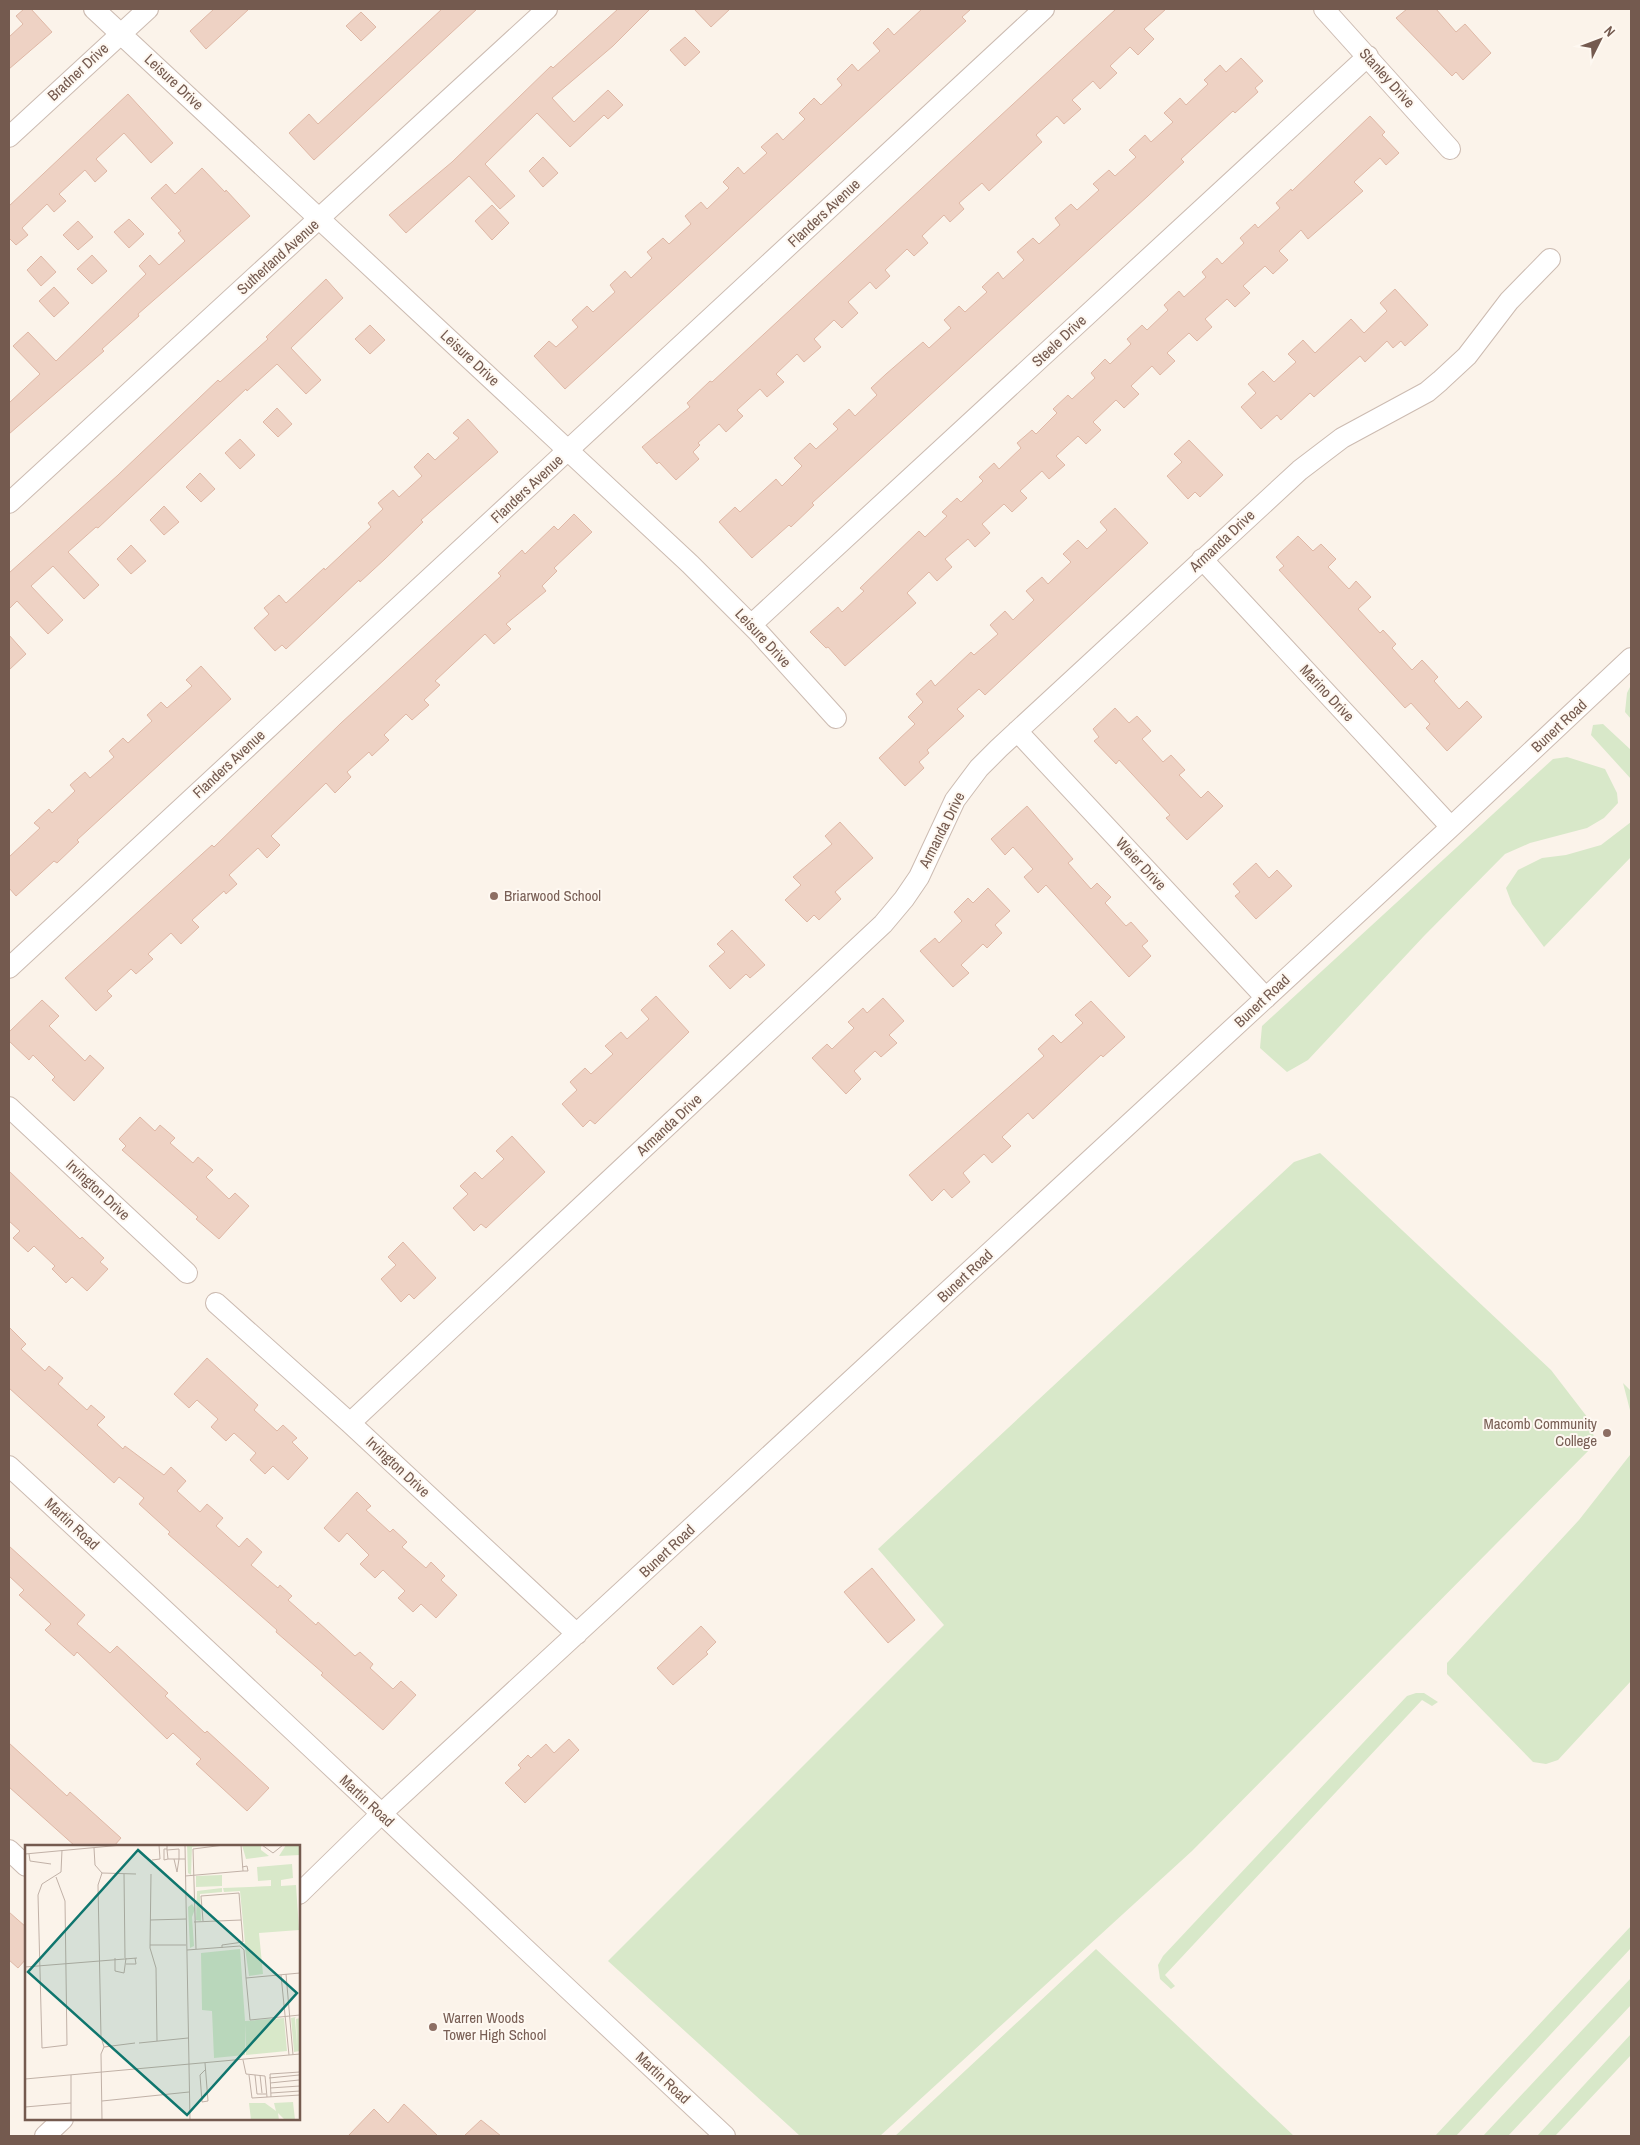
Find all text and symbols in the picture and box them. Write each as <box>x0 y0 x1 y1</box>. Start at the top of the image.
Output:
north arrow <box>1575 15 1625 65</box>
text: N <box>1600 22 1619 40</box>
street label: Bradner Drive <box>43 38 113 105</box>
street label: Stanley Drive <box>1355 43 1420 112</box>
street label: Leisure Drive <box>140 49 209 115</box>
street label: Flanders Avenue <box>783 173 865 252</box>
street label: Sutherland Avenue <box>232 214 323 299</box>
street label: Steele Drive <box>1027 310 1091 371</box>
street label: Leisure Drive <box>436 325 505 391</box>
street label: Flanders Avenue <box>486 449 568 528</box>
street label: Armanda Drive <box>1184 505 1259 577</box>
street label: Leisure Drive <box>731 603 796 672</box>
street label: Marino Drive <box>1295 660 1359 726</box>
street label: Bunert Road <box>1526 694 1591 757</box>
street label: Flanders Avenue <box>188 724 270 803</box>
street label: Armanda Drive <box>913 788 970 872</box>
street label: Weier Drive <box>1111 833 1171 895</box>
place label: Briarwood School <box>504 885 601 906</box>
marker: Briarwood School <box>488 890 500 902</box>
street label: Bunert Road <box>1229 969 1294 1032</box>
street label: Armanda Drive <box>631 1089 706 1161</box>
street label: Irvington Drive <box>62 1154 135 1225</box>
street label: Bunert Road <box>932 1244 997 1307</box>
place label: Macomb Community College <box>1484 1413 1598 1451</box>
marker: Macomb Community College <box>1601 1427 1613 1439</box>
street label: Irvington Drive <box>362 1431 435 1502</box>
street label: Martin Road <box>40 1493 104 1554</box>
street label: Bunert Road <box>634 1519 699 1582</box>
street label: Martin Road <box>335 1770 399 1831</box>
inset map <box>25 1845 300 2120</box>
place label: Warren Woods Tower High School <box>443 2007 546 2045</box>
marker: Warren Woods Tower High School <box>427 2021 439 2033</box>
street label: Martin Road <box>631 2047 695 2108</box>

